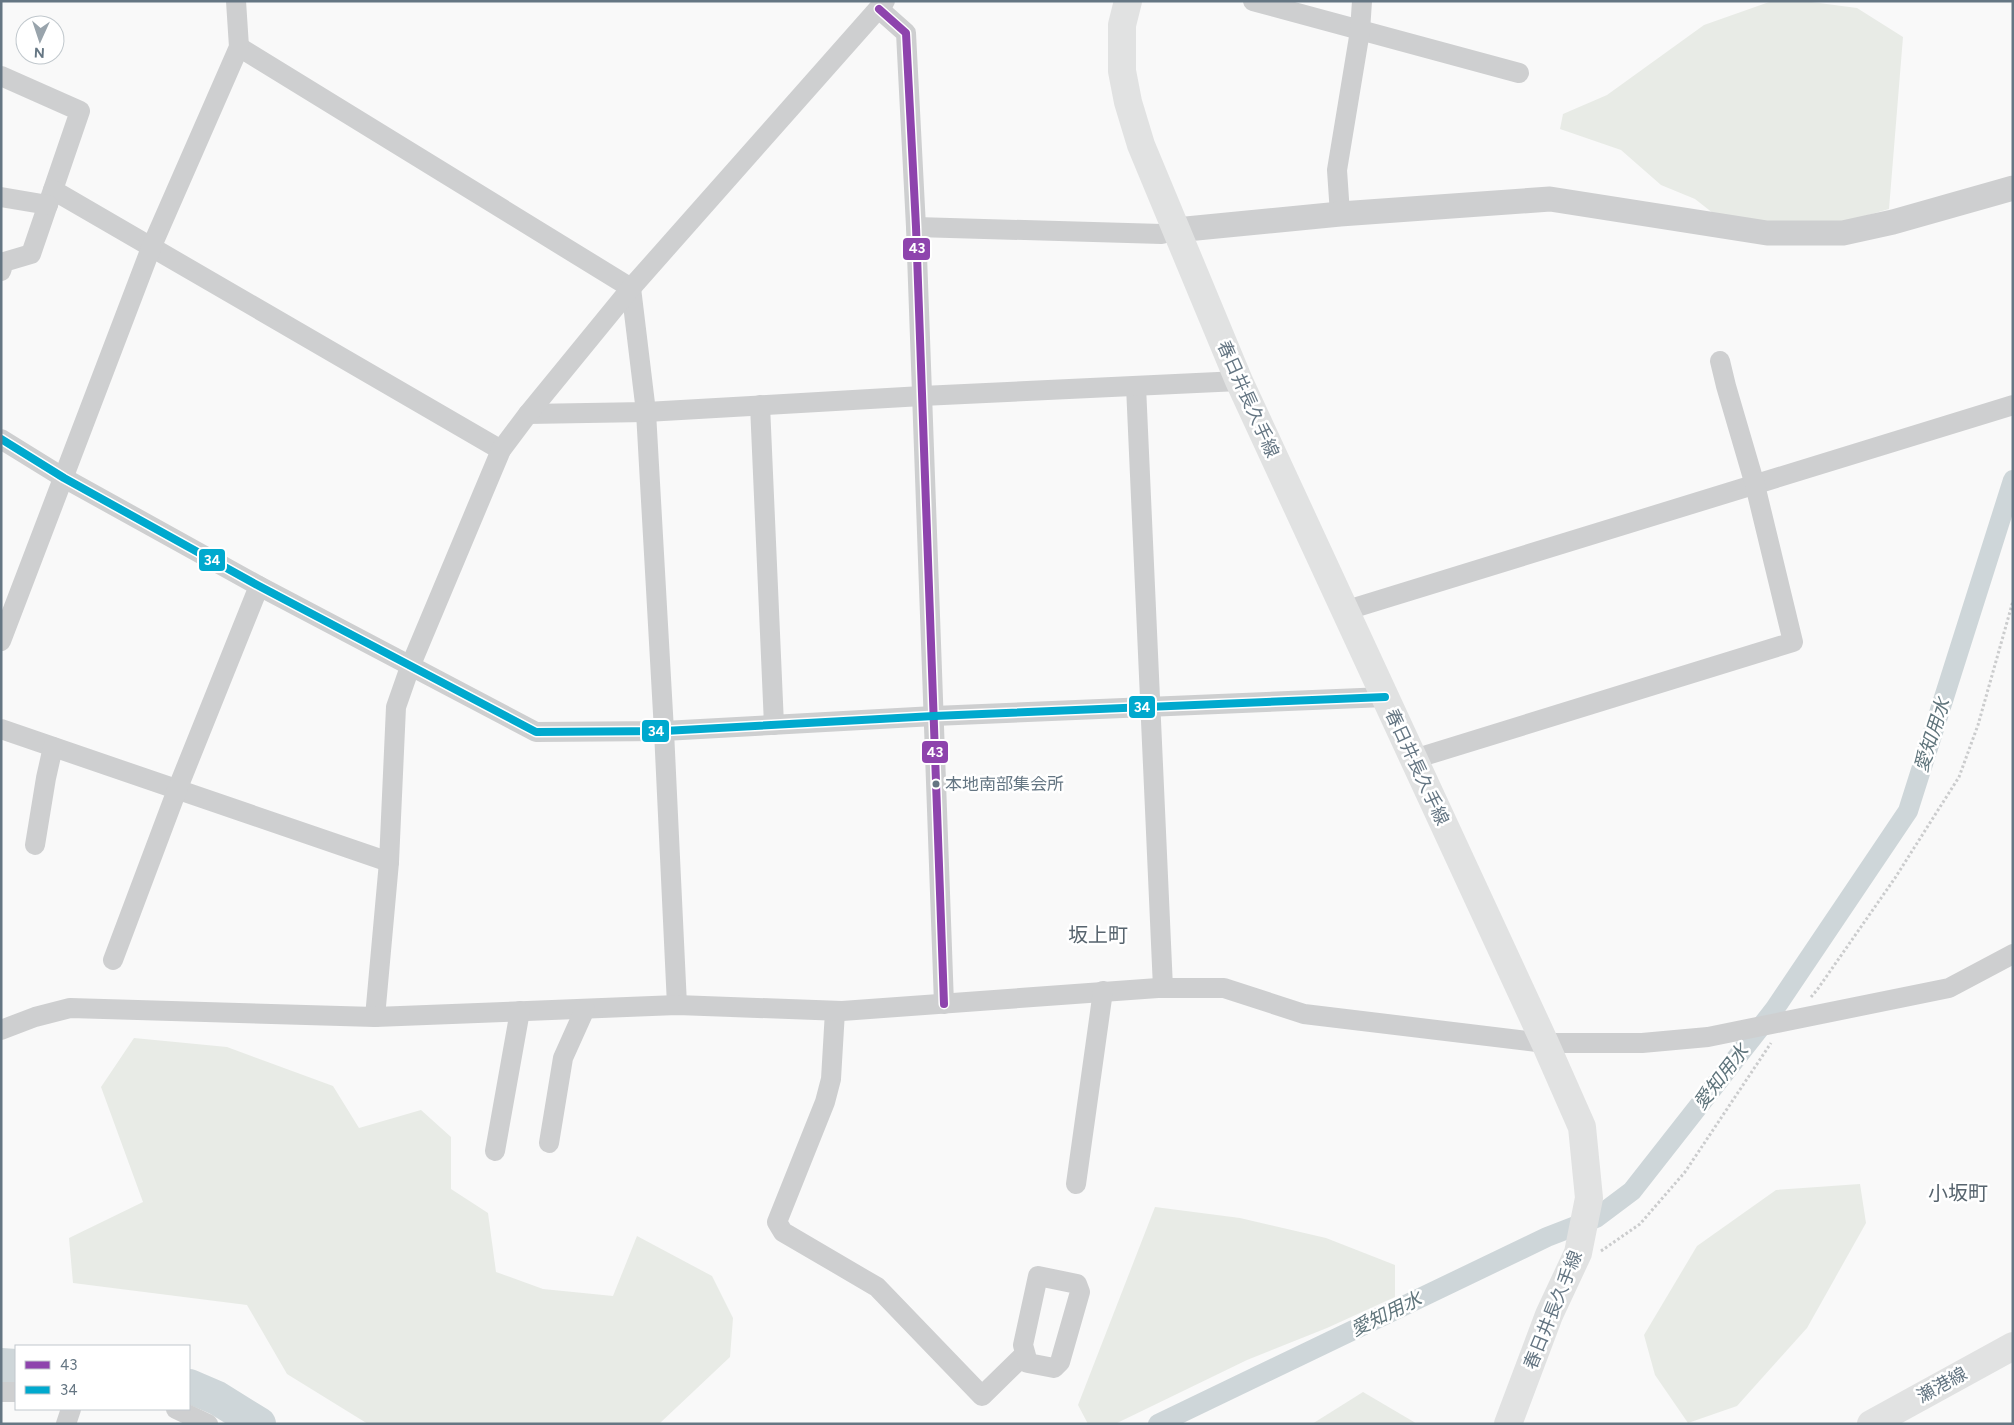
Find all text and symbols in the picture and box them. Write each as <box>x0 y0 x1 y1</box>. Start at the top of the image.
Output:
north arrow <box>15 15 65 65</box>
text: N <box>33 44 45 61</box>
line badge: 43 <box>902 237 931 261</box>
text: 43 <box>909 240 926 257</box>
street label: 春日井長久手線 <box>1212 337 1284 461</box>
line badge: 34 <box>198 548 226 572</box>
text: 34 <box>204 552 220 569</box>
water label: 愛知用水 <box>1909 693 1955 775</box>
line badge: 34 <box>1128 695 1156 719</box>
text: 34 <box>1134 699 1150 716</box>
street label: 春日井長久手線 <box>1380 705 1454 829</box>
line badge: 34 <box>641 719 670 743</box>
text: 34 <box>648 723 664 740</box>
line badge: 43 <box>921 740 949 764</box>
text: 43 <box>927 744 944 761</box>
place label: 本地南部集会所 <box>945 774 1064 794</box>
marker: 本地南部集会所 <box>931 779 941 789</box>
district label: 坂上町 <box>1068 923 1128 947</box>
water label: 愛知用水 <box>1689 1038 1755 1114</box>
district label: 小坂町 <box>1928 1181 1988 1205</box>
street label: 春日井長久手線 <box>1519 1247 1587 1373</box>
water label: 愛知用水 <box>1347 1286 1427 1341</box>
legend <box>15 1345 190 1410</box>
text: 43 <box>60 1356 77 1374</box>
street label: 瀬港線 <box>1913 1362 1971 1408</box>
text: 34 <box>60 1381 77 1399</box>

